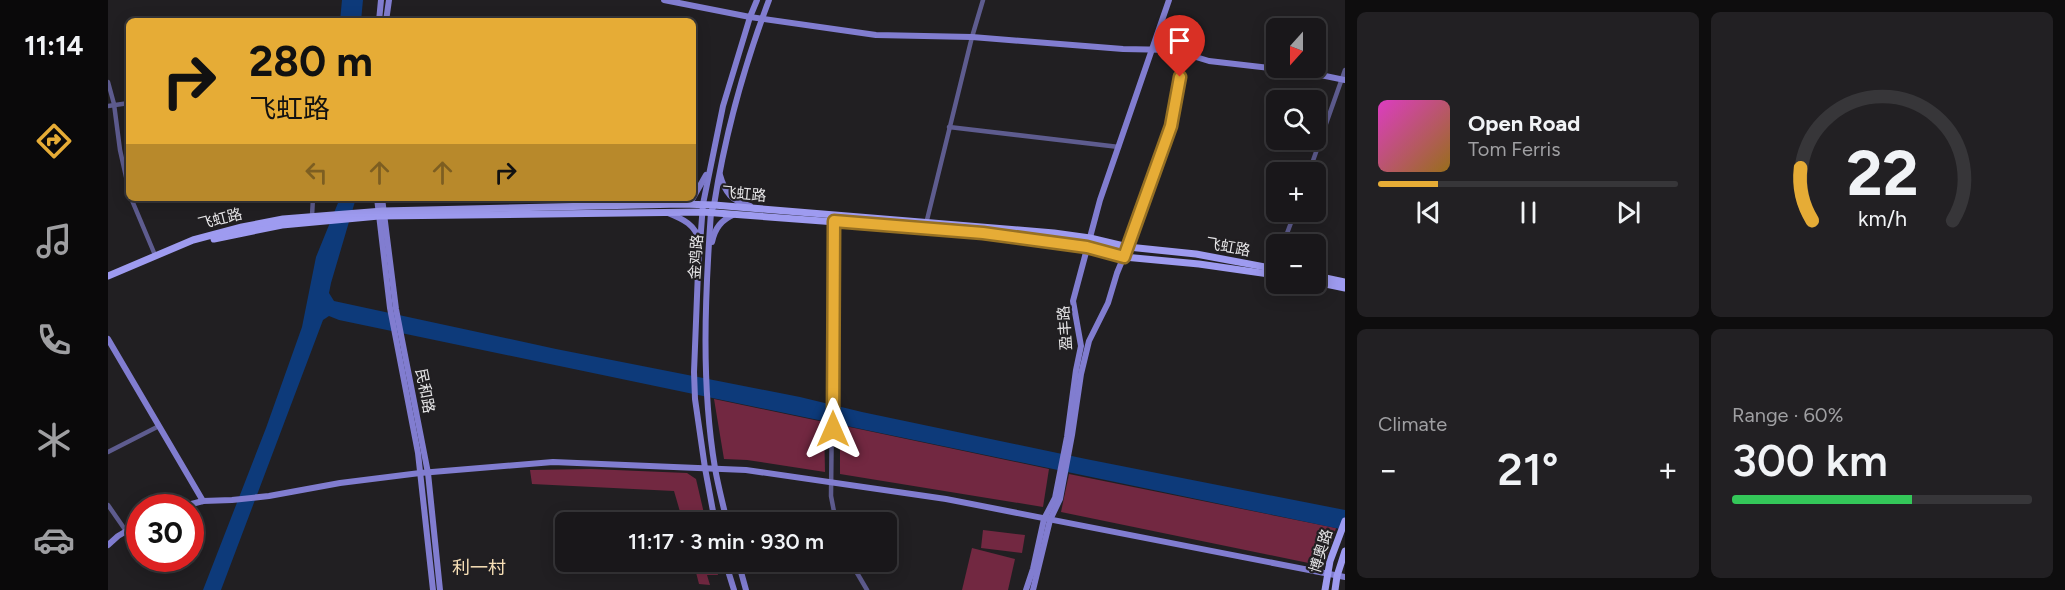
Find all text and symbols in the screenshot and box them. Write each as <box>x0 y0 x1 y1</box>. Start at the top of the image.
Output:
pin <box>1154 15 1205 77</box>
north arrow <box>1266 18 1326 78</box>
map controls <box>1266 18 1326 294</box>
icon: arrive <box>1163 24 1196 57</box>
text: 11:14 <box>24 29 84 62</box>
text: 280 m <box>249 36 373 87</box>
icon: right <box>150 42 228 120</box>
button: search <box>1266 90 1326 150</box>
text: 飞虹路 <box>249 92 330 125</box>
text: Open Road <box>1468 110 1580 137</box>
icon: directions <box>33 120 75 162</box>
text: Tom Ferris <box>1468 137 1561 161</box>
text: 22 <box>1846 137 1918 212</box>
icon: left <box>300 156 333 189</box>
icon: ahead <box>363 156 396 189</box>
icon: ahead <box>426 156 459 189</box>
icon: right <box>489 156 522 189</box>
button: + <box>1266 162 1326 222</box>
street label: 飞虹路 <box>721 183 767 205</box>
icon: previous <box>1412 196 1445 229</box>
icon: pause <box>1512 196 1545 229</box>
icon: next <box>1612 196 1645 229</box>
street label: 飞虹路 <box>196 205 244 233</box>
text: km/h <box>1858 207 1906 232</box>
icon: music <box>33 220 75 262</box>
street label: 金鸡路 <box>685 234 707 280</box>
street label: 飞虹路 <box>1204 234 1252 260</box>
button: − <box>1266 234 1326 294</box>
street label: 盈丰路 <box>1054 305 1076 351</box>
icon: phone <box>33 319 75 361</box>
street label: 民和路 <box>412 367 438 415</box>
position arrow <box>801 397 865 461</box>
text: Range · 60% <box>1732 403 1843 427</box>
text: Climate <box>1378 412 1447 436</box>
icon: climate <box>33 419 75 461</box>
text: 300 km <box>1732 433 1888 487</box>
text: 21° <box>1497 442 1559 496</box>
text: − <box>1378 450 1399 489</box>
text: + <box>1657 450 1678 489</box>
speed limit sign: 30 <box>126 494 204 572</box>
icon: car <box>33 519 75 561</box>
street label: 博奥路 <box>1306 527 1336 575</box>
text: 11:17 · 3 min · 930 m <box>628 528 824 555</box>
district label: 利一村 <box>452 557 506 579</box>

